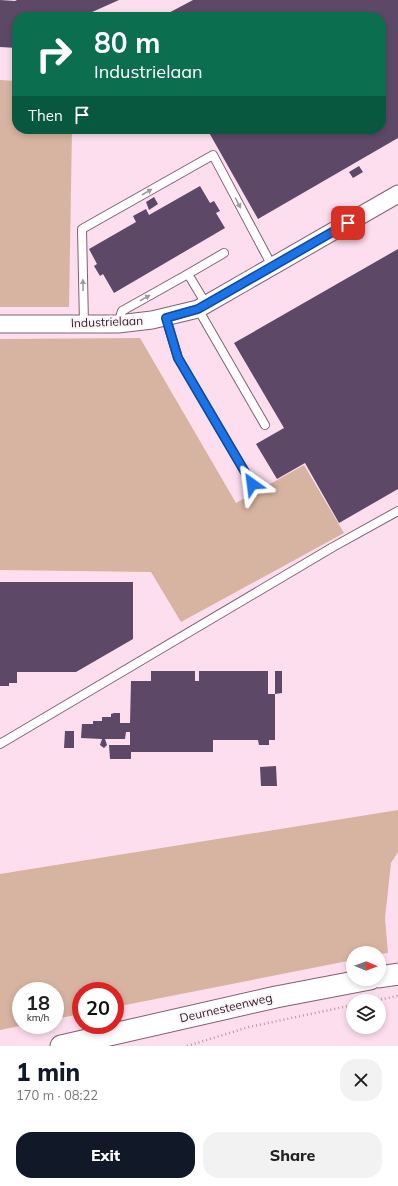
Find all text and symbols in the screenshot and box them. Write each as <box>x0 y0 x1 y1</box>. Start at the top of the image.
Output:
text: 80 m <box>94 25 160 60</box>
icon: right <box>28 28 80 80</box>
text: Industrielaan <box>94 60 203 83</box>
icon: arrive <box>71 104 93 126</box>
text: Then <box>28 106 63 125</box>
one-way arrow <box>141 189 153 196</box>
one-way arrow <box>235 197 241 209</box>
pin <box>331 206 365 240</box>
icon: arrive <box>337 212 359 234</box>
one-way arrow <box>80 278 86 291</box>
one-way arrow <box>139 295 150 302</box>
street label: Industrielaan <box>71 313 143 330</box>
position arrow <box>231 463 273 505</box>
north arrow <box>346 946 386 986</box>
map controls <box>346 946 386 1034</box>
speed limit sign: 20 <box>72 982 124 1034</box>
text: 18 <box>26 990 50 1015</box>
street label: Deurnesteenweg <box>178 990 274 1025</box>
button: layers <box>346 994 386 1034</box>
text: km/h <box>27 1011 49 1024</box>
text: 1 min <box>16 1057 80 1087</box>
button: close <box>340 1059 382 1101</box>
text: 170 m · 08:22 <box>16 1087 98 1103</box>
button: Exit <box>16 1132 195 1178</box>
button: Share <box>203 1132 382 1178</box>

